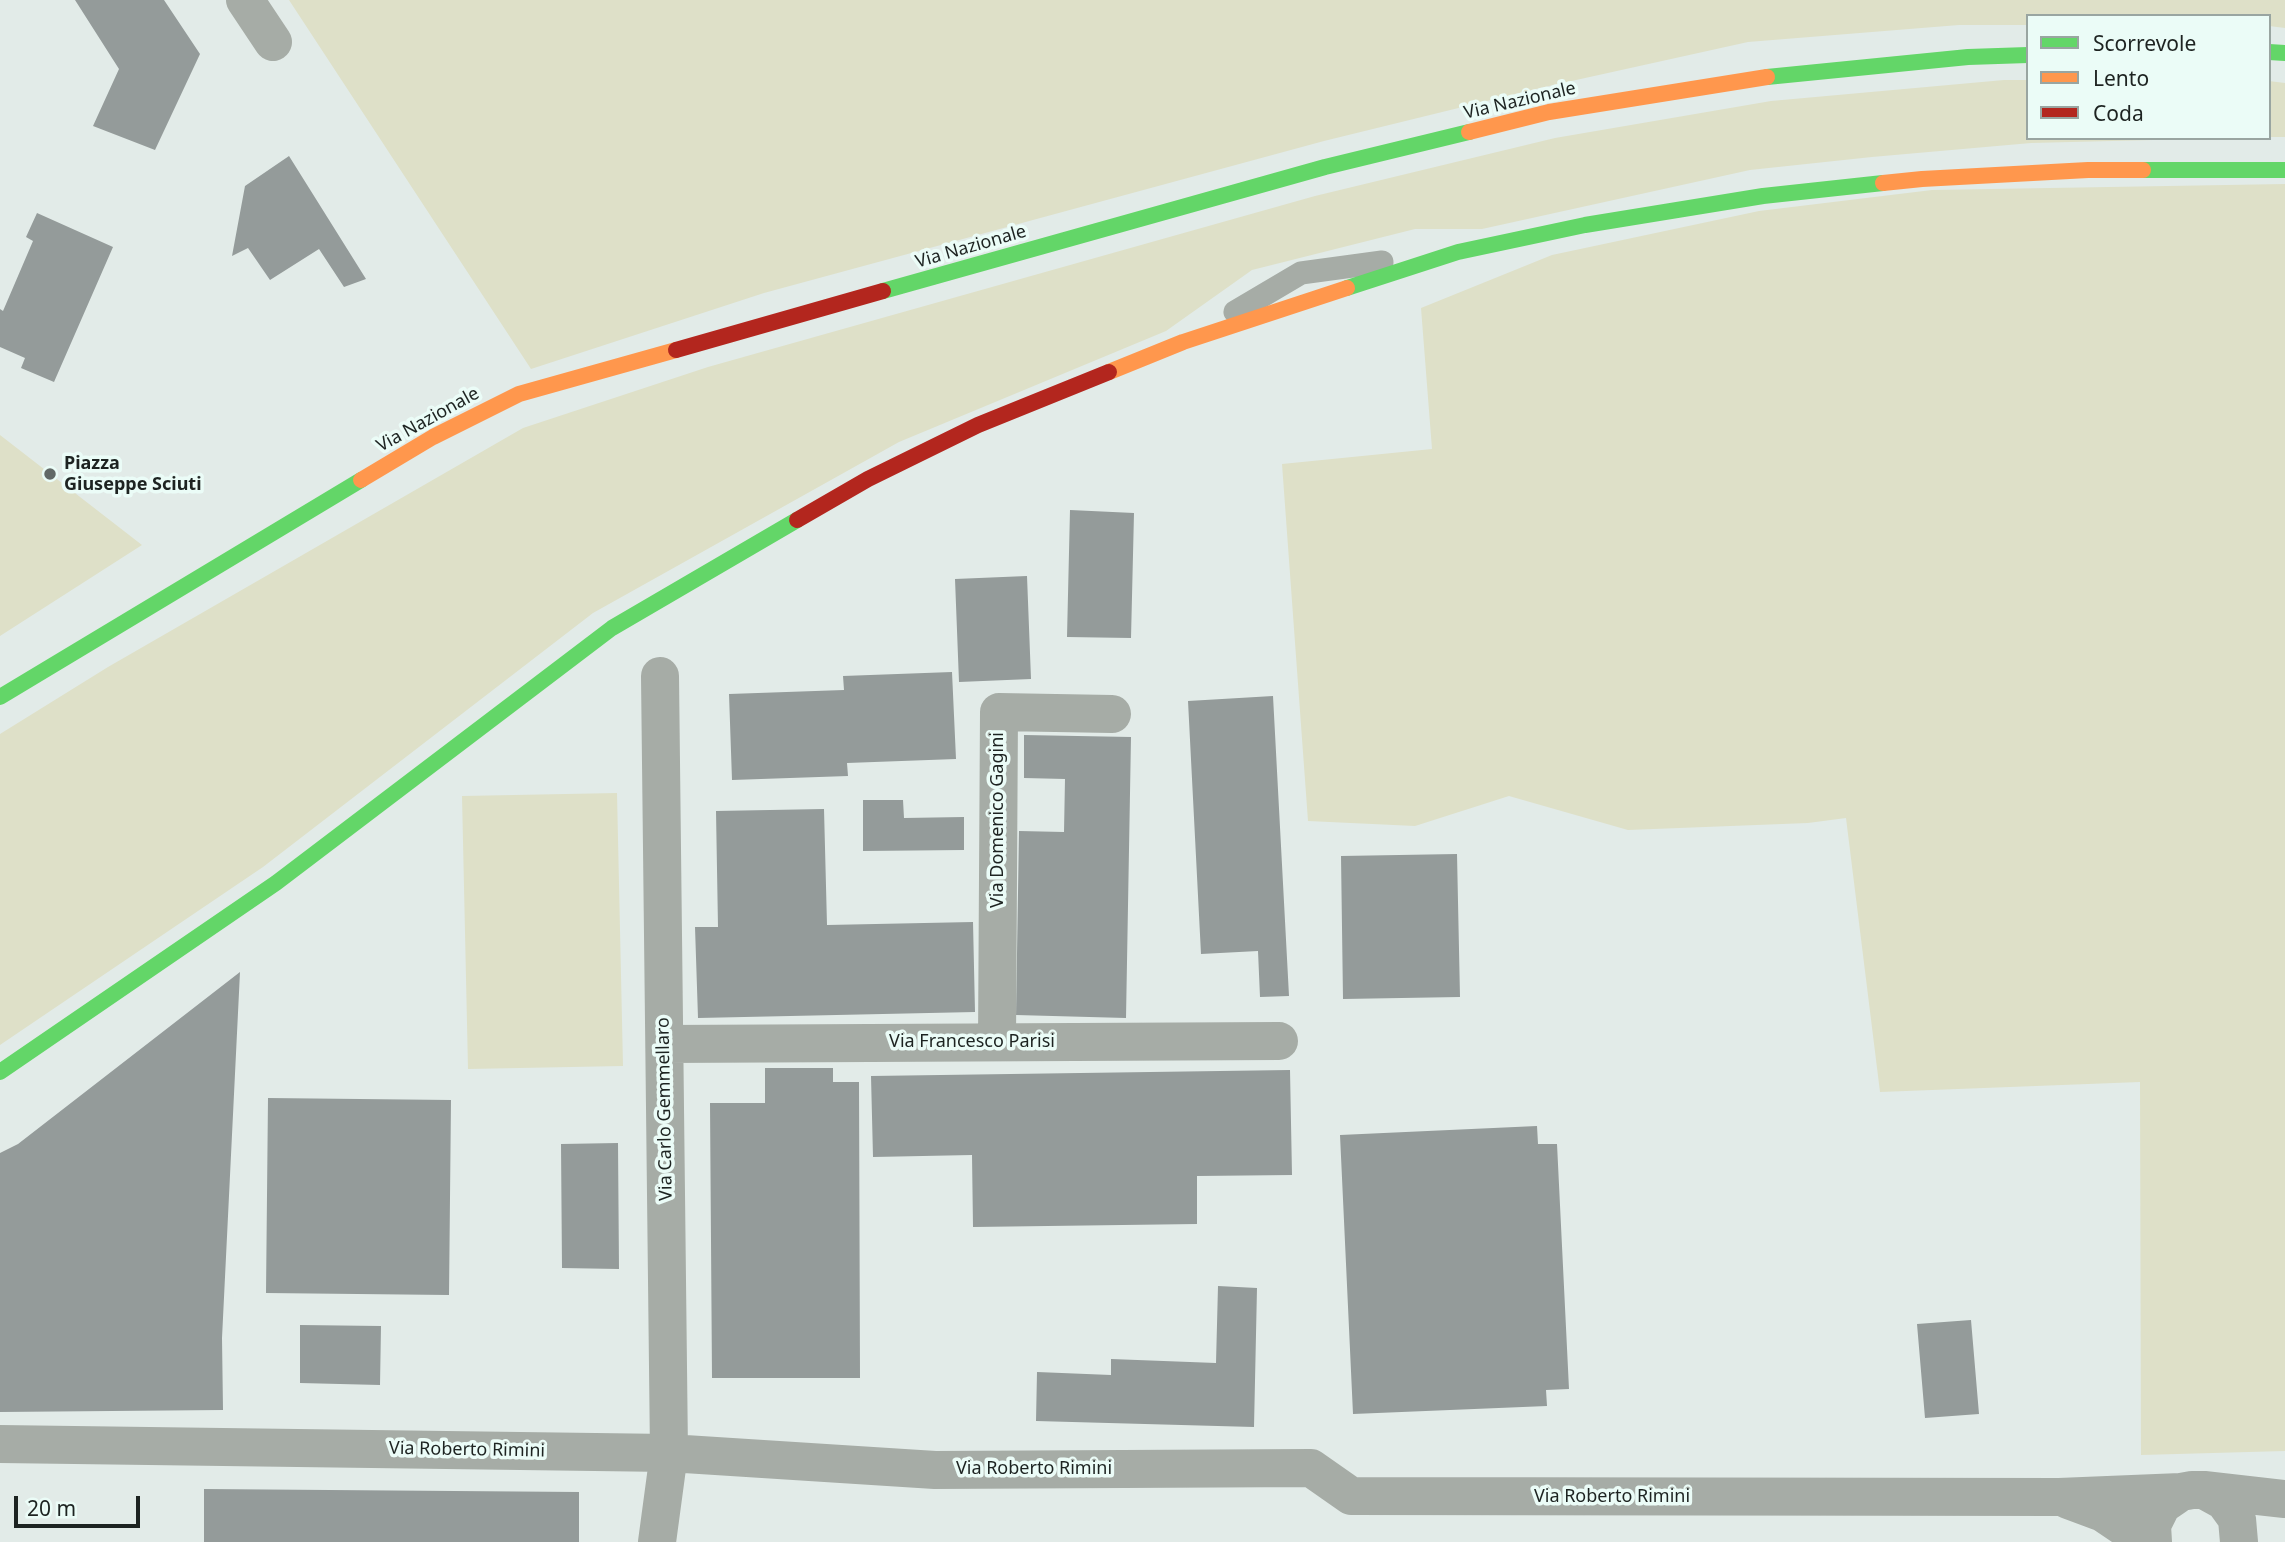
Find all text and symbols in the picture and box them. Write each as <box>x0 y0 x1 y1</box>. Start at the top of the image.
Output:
legend <box>2026 14 2271 140</box>
text: Scorrevole <box>2093 29 2196 57</box>
text: Lento <box>2093 64 2149 92</box>
street label: Via Nazionale <box>1462 78 1578 124</box>
text: Coda <box>2093 99 2144 127</box>
street label: Via Nazionale <box>913 221 1029 273</box>
street label: Via Nazionale <box>373 383 483 457</box>
place label: Piazza Giuseppe Sciuti <box>64 453 202 496</box>
marker: Piazza Giuseppe Sciuti <box>42 466 58 482</box>
street label: Via Domenico Gagini <box>987 732 1009 908</box>
street label: Via Carlo Gemmellaro <box>653 1017 677 1201</box>
street label: Via Francesco Parisi <box>889 1031 1055 1053</box>
street label: Via Roberto Rimini <box>389 1438 545 1462</box>
street label: Via Roberto Rimini <box>956 1458 1112 1480</box>
scale bar <box>18 1482 144 1526</box>
street label: Via Roberto Rimini <box>1534 1486 1690 1508</box>
text: 20 m <box>27 1494 76 1522</box>

